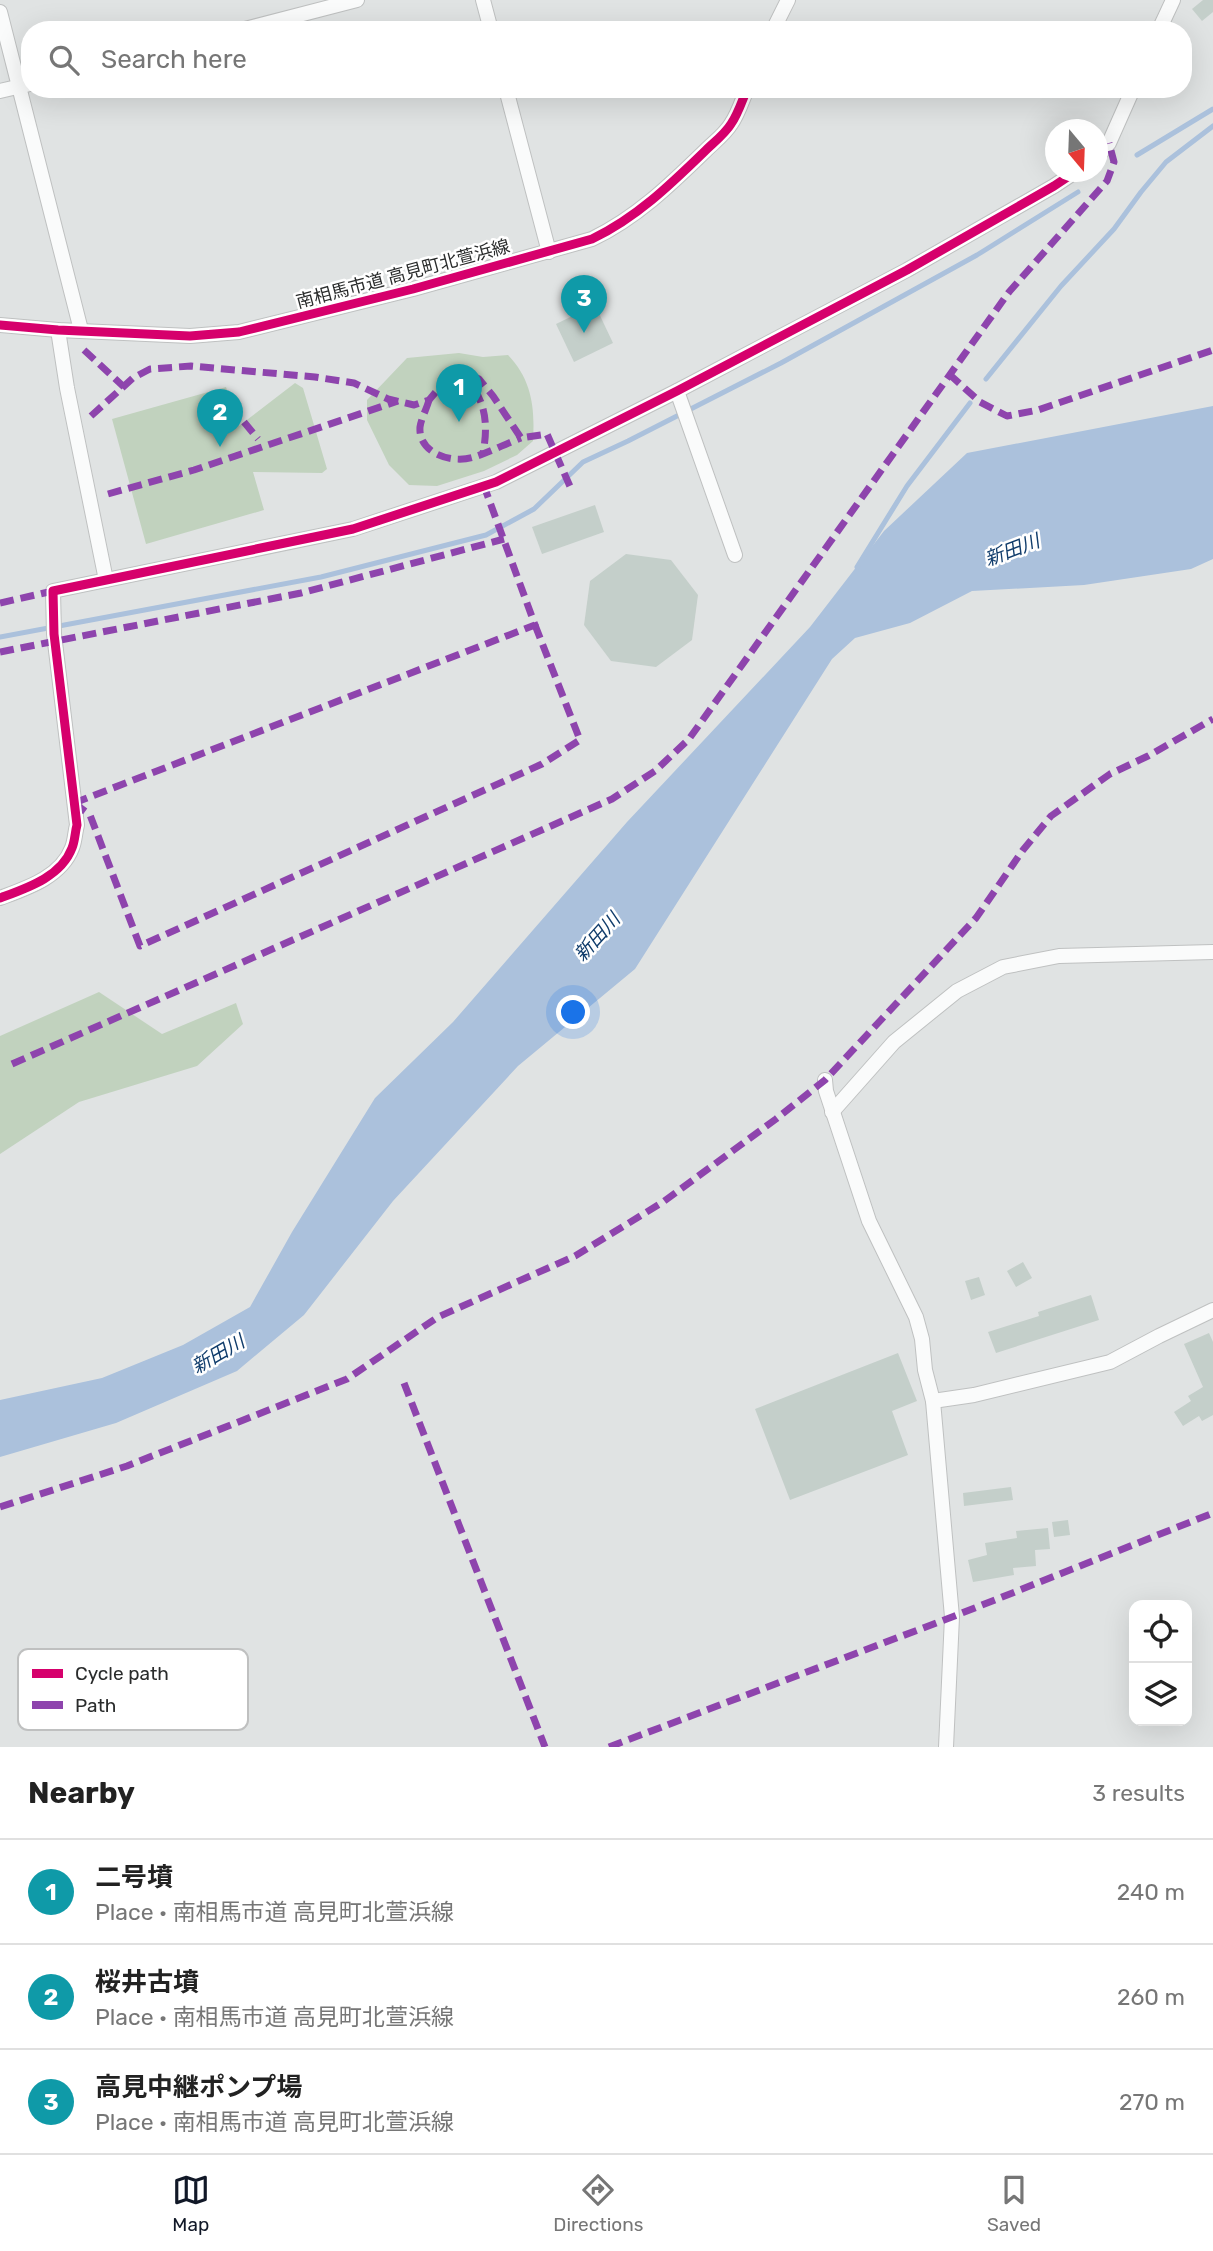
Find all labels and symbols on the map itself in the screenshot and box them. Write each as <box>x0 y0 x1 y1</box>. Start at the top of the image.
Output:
north arrow <box>1045 119 1108 182</box>
street label: 南相馬市道 高見町北萱浜線 <box>294 235 512 313</box>
pin: 3 <box>561 275 607 333</box>
pin: 1 <box>436 364 482 422</box>
pin: 2 <box>197 389 243 447</box>
water label: 新田川 <box>981 528 1045 571</box>
water label: 新田川 <box>569 907 626 966</box>
your location <box>556 995 590 1029</box>
water label: 新田川 <box>188 1329 250 1378</box>
legend <box>18 1649 248 1730</box>
text: Cycle path <box>75 1662 169 1685</box>
text: Path <box>75 1694 116 1717</box>

